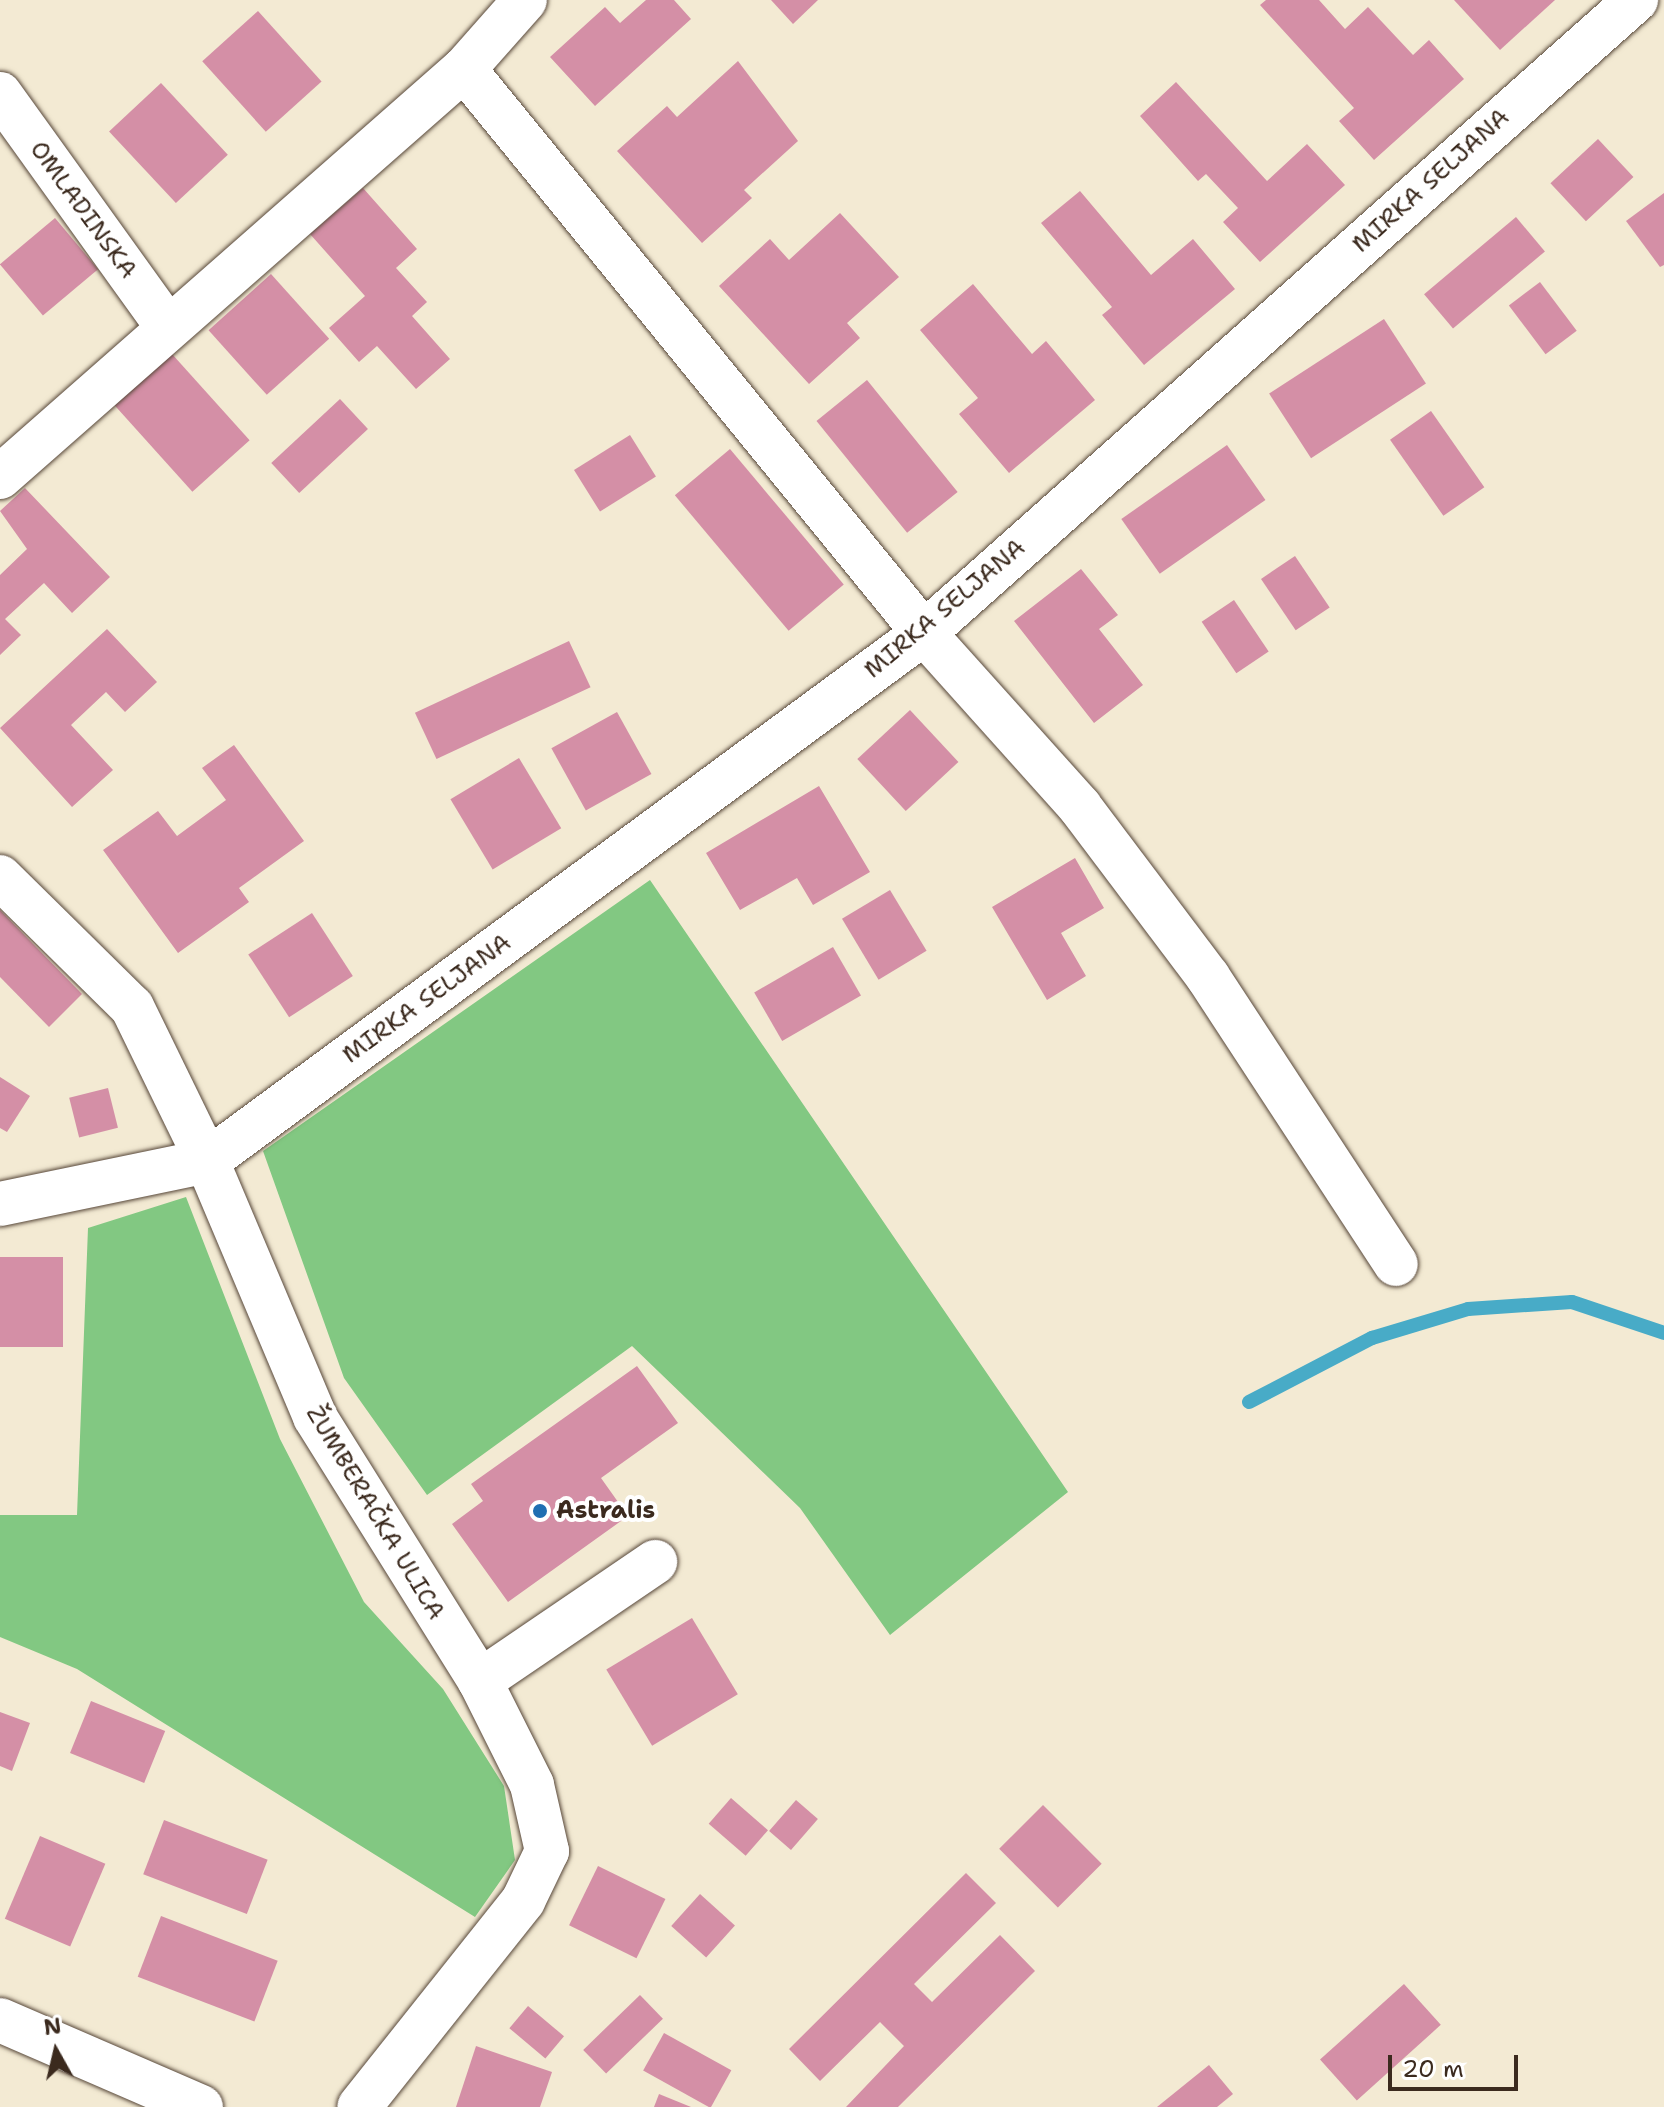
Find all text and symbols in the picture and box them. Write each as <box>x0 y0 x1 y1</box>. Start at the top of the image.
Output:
street label: MIRKA SELJANA <box>1347 103 1515 259</box>
street label: OMLADINSKA <box>24 136 142 284</box>
street label: MIRKA SELJANA <box>859 533 1031 685</box>
street label: MIRKA SELJANA <box>337 928 517 1070</box>
street label: ŽUMBERAČKA ULICA <box>300 1401 450 1625</box>
place label: Astralis <box>556 1497 655 1525</box>
marker: Astralis <box>531 1502 549 1520</box>
north arrow <box>16 2011 96 2091</box>
text: N <box>42 2011 63 2042</box>
scale bar <box>1392 2039 1522 2089</box>
text: 20 m <box>1402 2053 1464 2085</box>

